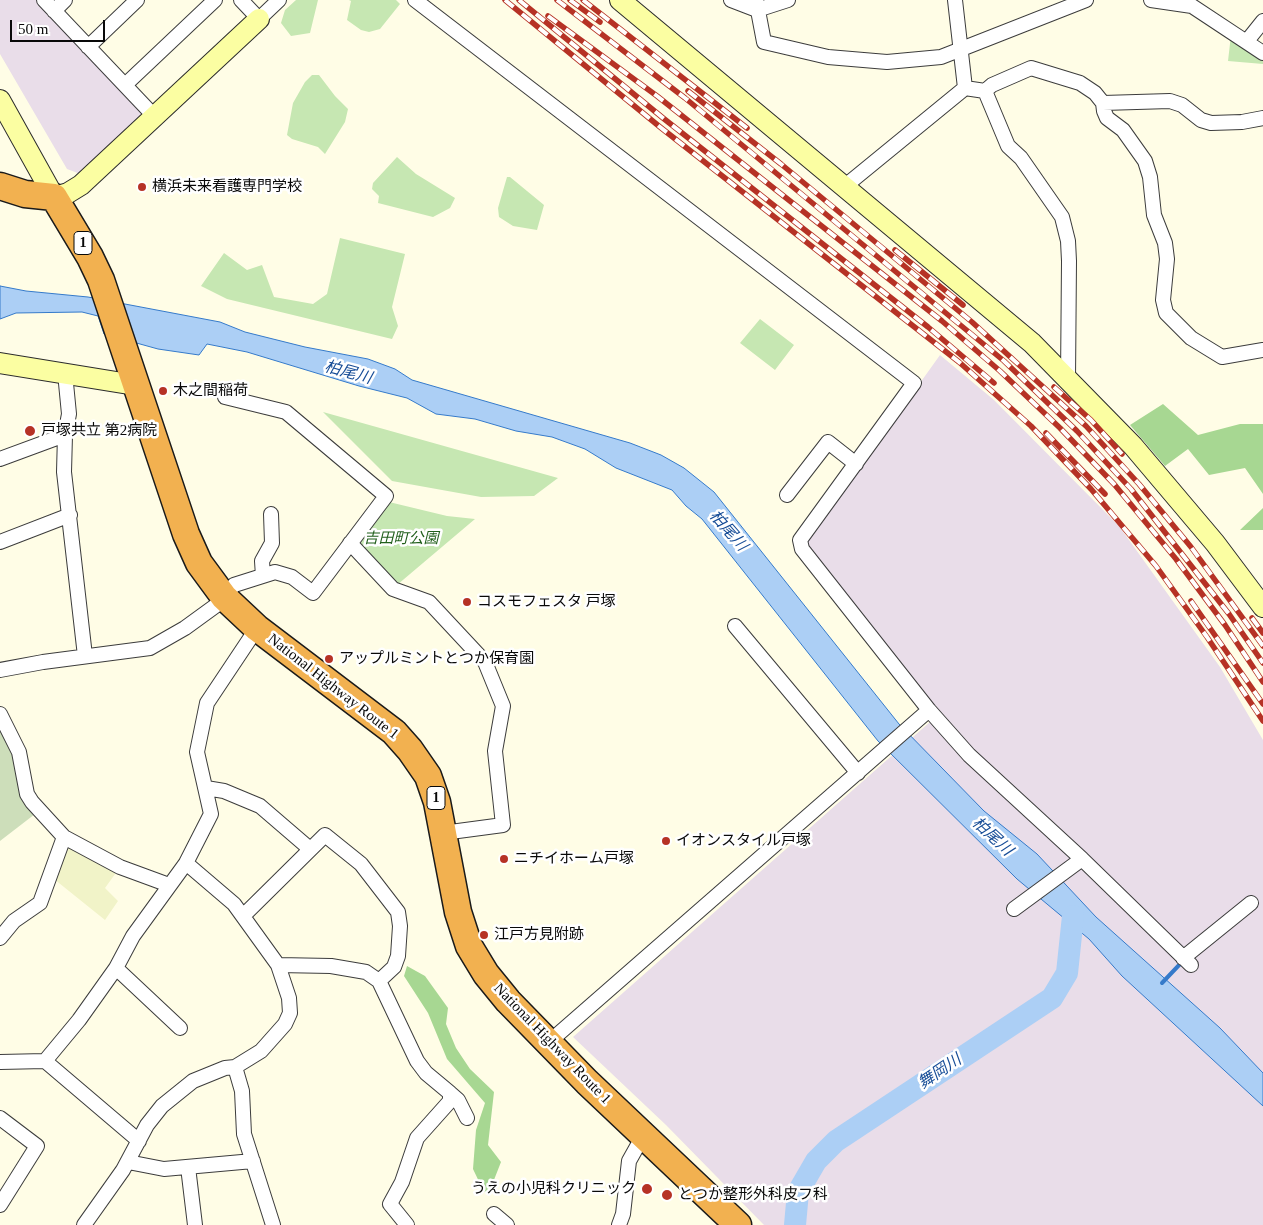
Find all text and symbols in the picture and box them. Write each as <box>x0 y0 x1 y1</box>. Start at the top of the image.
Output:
scale bar <box>12 10 108 42</box>
text: 50 m <box>18 21 48 37</box>
place label: 横浜未来看護専門学校 <box>152 178 302 196</box>
marker: 横浜未来看護専門学校 <box>136 181 148 193</box>
road number: 1 <box>74 232 92 254</box>
water label: 柏尾川 <box>322 358 374 388</box>
place label: 木之間稲荷 <box>173 382 248 400</box>
marker: 木之間稲荷 <box>157 385 169 397</box>
place label: 戸塚共立 第2病院 <box>41 422 157 440</box>
marker: 戸塚共立 第2病院 <box>23 424 37 438</box>
water label: 柏尾川 <box>705 507 751 555</box>
park label: 吉田町公園 <box>364 530 438 548</box>
place label: コスモフェスタ 戸塚 <box>477 593 616 611</box>
marker: コスモフェスタ 戸塚 <box>461 596 473 608</box>
street label: National Highway Route 1 <box>264 630 402 744</box>
place label: アップルミントとつか保育園 <box>339 650 534 668</box>
marker: アップルミントとつか保育園 <box>323 653 335 665</box>
road number: 1 <box>427 786 445 810</box>
water label: 柏尾川 <box>968 814 1016 860</box>
place label: イオンスタイル戸塚 <box>676 832 811 850</box>
marker: イオンスタイル戸塚 <box>660 835 672 847</box>
place label: ニチイホーム戸塚 <box>514 850 634 868</box>
marker: ニチイホーム戸塚 <box>498 853 510 865</box>
place label: 江戸方見附跡 <box>494 926 584 944</box>
marker: 江戸方見附跡 <box>478 929 490 941</box>
street label: National Highway Route 1 <box>490 980 614 1108</box>
water label: 舞岡川 <box>915 1051 965 1093</box>
place label: うえの小児科クリニック <box>471 1180 636 1198</box>
marker: うえの小児科クリニック <box>640 1182 654 1196</box>
place label: とつか整形外科皮フ科 <box>678 1186 828 1204</box>
marker: とつか整形外科皮フ科 <box>660 1188 674 1202</box>

